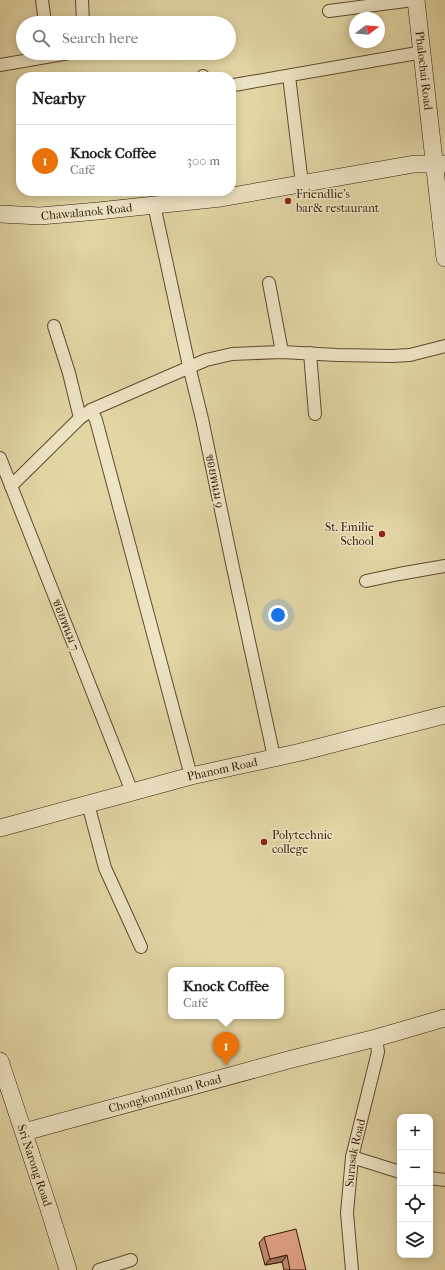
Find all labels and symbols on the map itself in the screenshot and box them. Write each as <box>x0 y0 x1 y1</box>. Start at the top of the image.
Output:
north arrow <box>349 12 385 48</box>
street label: Phalochai Road <box>413 30 435 111</box>
place label: Friendlie's bar& restaurant <box>295 187 380 215</box>
marker: Friendlie's bar& restaurant <box>283 196 293 206</box>
street label: Chawalanok Road <box>40 200 134 223</box>
street label: ซอยพนม 9 <box>203 453 227 509</box>
place label: St. Emilie School <box>325 520 375 548</box>
marker: St. Emilie School <box>377 529 387 539</box>
street label: ซอยพนม 7 <box>50 597 82 653</box>
your location <box>268 605 288 625</box>
street label: Phanom Road <box>185 755 259 784</box>
place label: Polytechnic college <box>272 828 332 856</box>
marker: Polytechnic college <box>259 837 269 847</box>
pin: 1 <box>213 1032 239 1065</box>
street label: Chongkonnithan Road <box>107 1071 223 1116</box>
street label: Surasak Road <box>342 1117 368 1188</box>
street label: Sri Narong Road <box>14 1123 55 1209</box>

